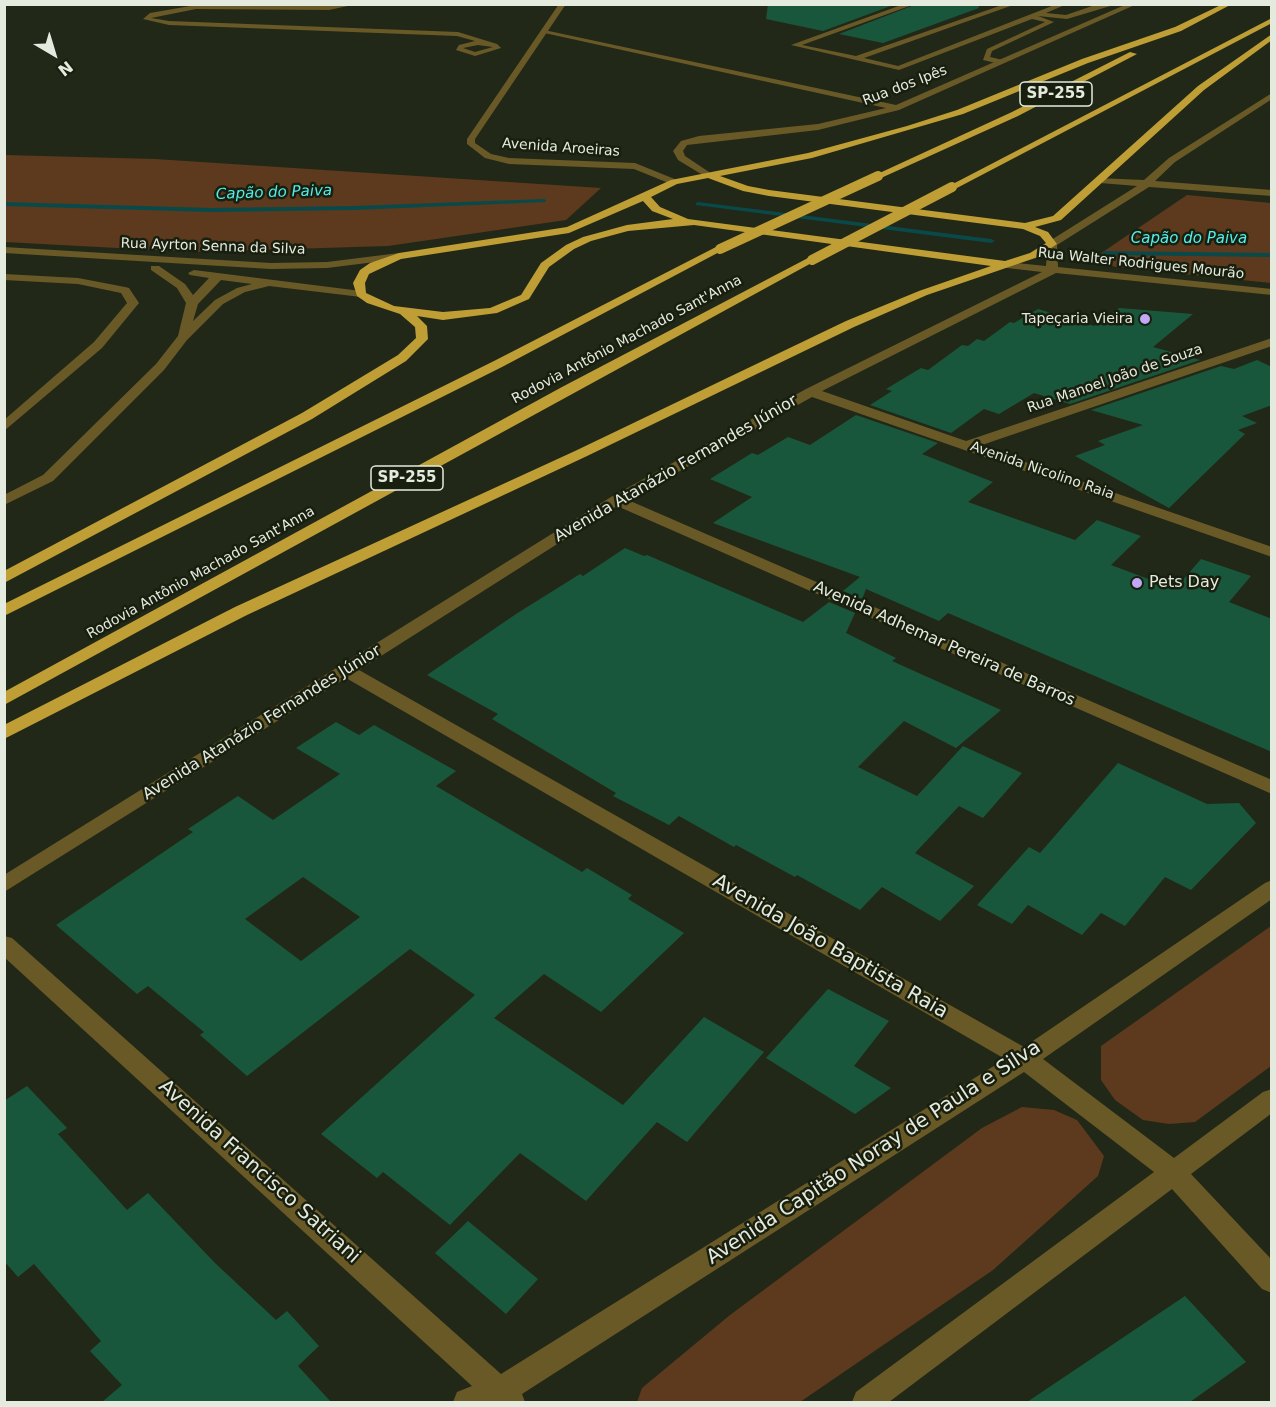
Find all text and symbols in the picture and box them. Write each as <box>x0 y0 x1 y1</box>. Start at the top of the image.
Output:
north arrow <box>24 24 84 84</box>
text: N <box>54 57 77 80</box>
street label: Rua dos Ipês <box>860 62 950 110</box>
road number: SP-255 <box>1020 82 1092 106</box>
street label: Avenida Aroeiras <box>502 136 620 160</box>
water label: Capão do Paiva <box>216 182 332 204</box>
water label: Capão do Paiva <box>1131 230 1247 248</box>
street label: Rua Ayrton Senna da Silva <box>120 235 306 259</box>
street label: Rua Walter Rodrigues Mourão <box>1037 245 1245 283</box>
street label: Rodovia Antônio Machado Sant'Anna <box>509 272 745 408</box>
place label: Tapeçaria Vieira <box>1022 311 1133 327</box>
marker: Tapeçaria Vieira <box>1138 312 1152 326</box>
street label: Rua Manoel João de Souza <box>1025 341 1205 417</box>
street label: Avenida Atanázio Fernandes Júnior <box>551 391 801 547</box>
street label: Avenida Nicolino Raia <box>968 438 1116 504</box>
road number: SP-255 <box>371 466 443 490</box>
street label: Rodovia Antônio Machado Sant'Anna <box>84 503 318 643</box>
place label: Pets Day <box>1149 573 1219 593</box>
marker: Pets Day <box>1130 576 1144 590</box>
street label: Avenida Adhemar Pereira de Barros <box>810 577 1078 711</box>
street label: Avenida Atanázio Fernandes Júnior <box>139 641 385 805</box>
street label: Avenida João Baptista Raia <box>708 870 952 1024</box>
street label: Avenida Capitão Noray de Paula e Silva <box>702 1036 1046 1270</box>
street label: Avenida Francisco Satriani <box>153 1075 365 1269</box>

